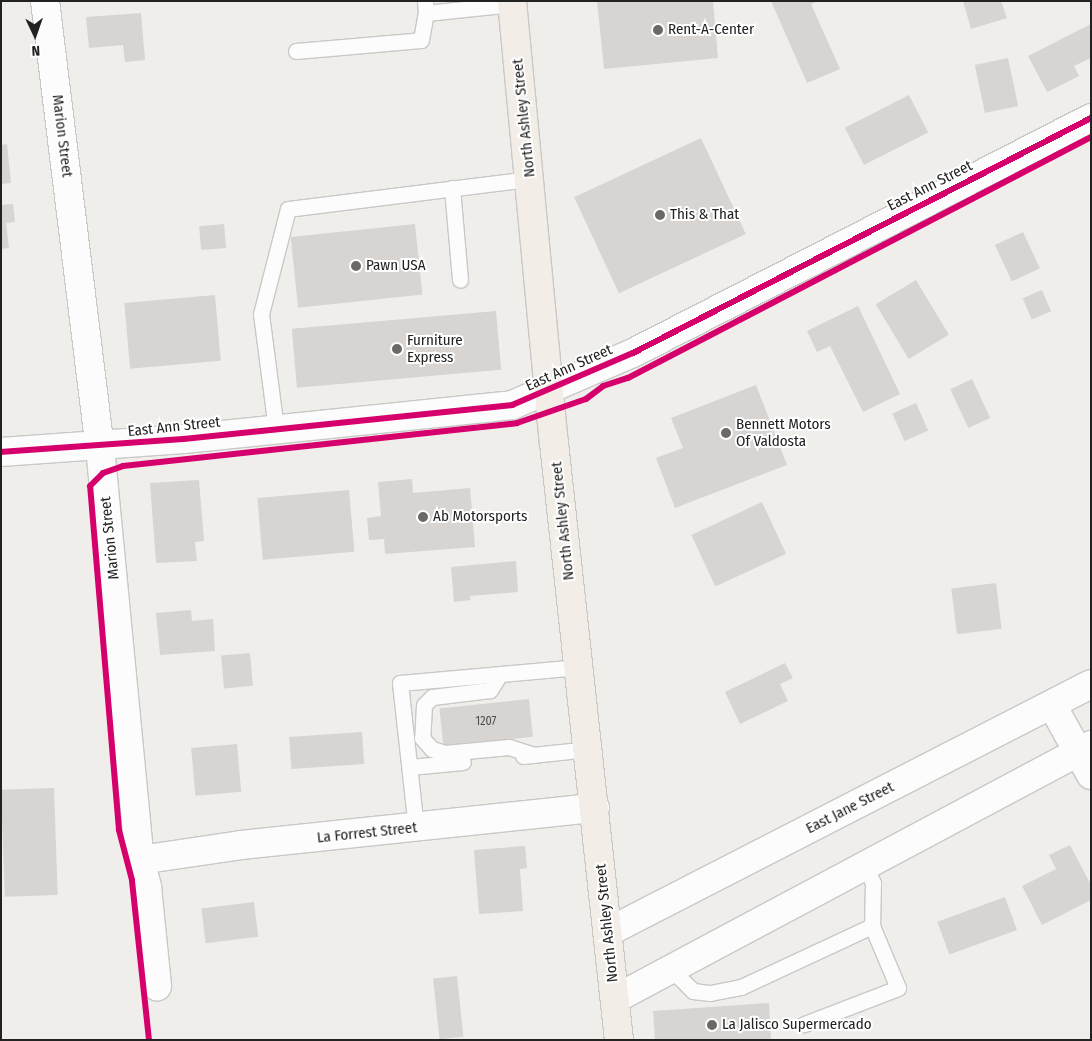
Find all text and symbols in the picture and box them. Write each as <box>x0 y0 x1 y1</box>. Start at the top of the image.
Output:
north arrow <box>10 10 60 60</box>
place label: Rent-A-Center <box>668 21 754 39</box>
marker: Rent-A-Center <box>652 24 664 36</box>
text: N <box>31 42 40 59</box>
street label: North Ashley Street <box>509 58 539 178</box>
street label: Marion Street <box>48 94 76 178</box>
street label: East Ann Street <box>884 157 976 215</box>
place label: This & That <box>670 206 739 224</box>
marker: This & That <box>654 209 666 221</box>
place label: Pawn USA <box>366 257 426 275</box>
marker: Pawn USA <box>350 260 362 272</box>
place label: Furniture Express <box>407 331 463 366</box>
street label: East Ann Street <box>523 341 615 395</box>
marker: Furniture Express <box>391 343 403 355</box>
street label: East Ann Street <box>127 413 221 441</box>
place label: Bennett Motors Of Valdosta <box>736 415 831 450</box>
marker: Bennett Motors Of Valdosta <box>720 427 732 439</box>
street label: North Ashley Street <box>548 461 578 581</box>
street label: Marion Street <box>97 496 123 580</box>
place label: Ab Motorsports <box>433 508 527 526</box>
marker: Ab Motorsports <box>417 511 429 523</box>
house number: 1207 <box>476 715 496 729</box>
street label: East Jane Street <box>803 778 897 838</box>
street label: La Forrest Street <box>316 819 418 847</box>
street label: North Ashley Street <box>592 863 622 983</box>
place label: La Jalisco Supermercado <box>722 1016 872 1034</box>
marker: La Jalisco Supermercado <box>706 1019 718 1031</box>

